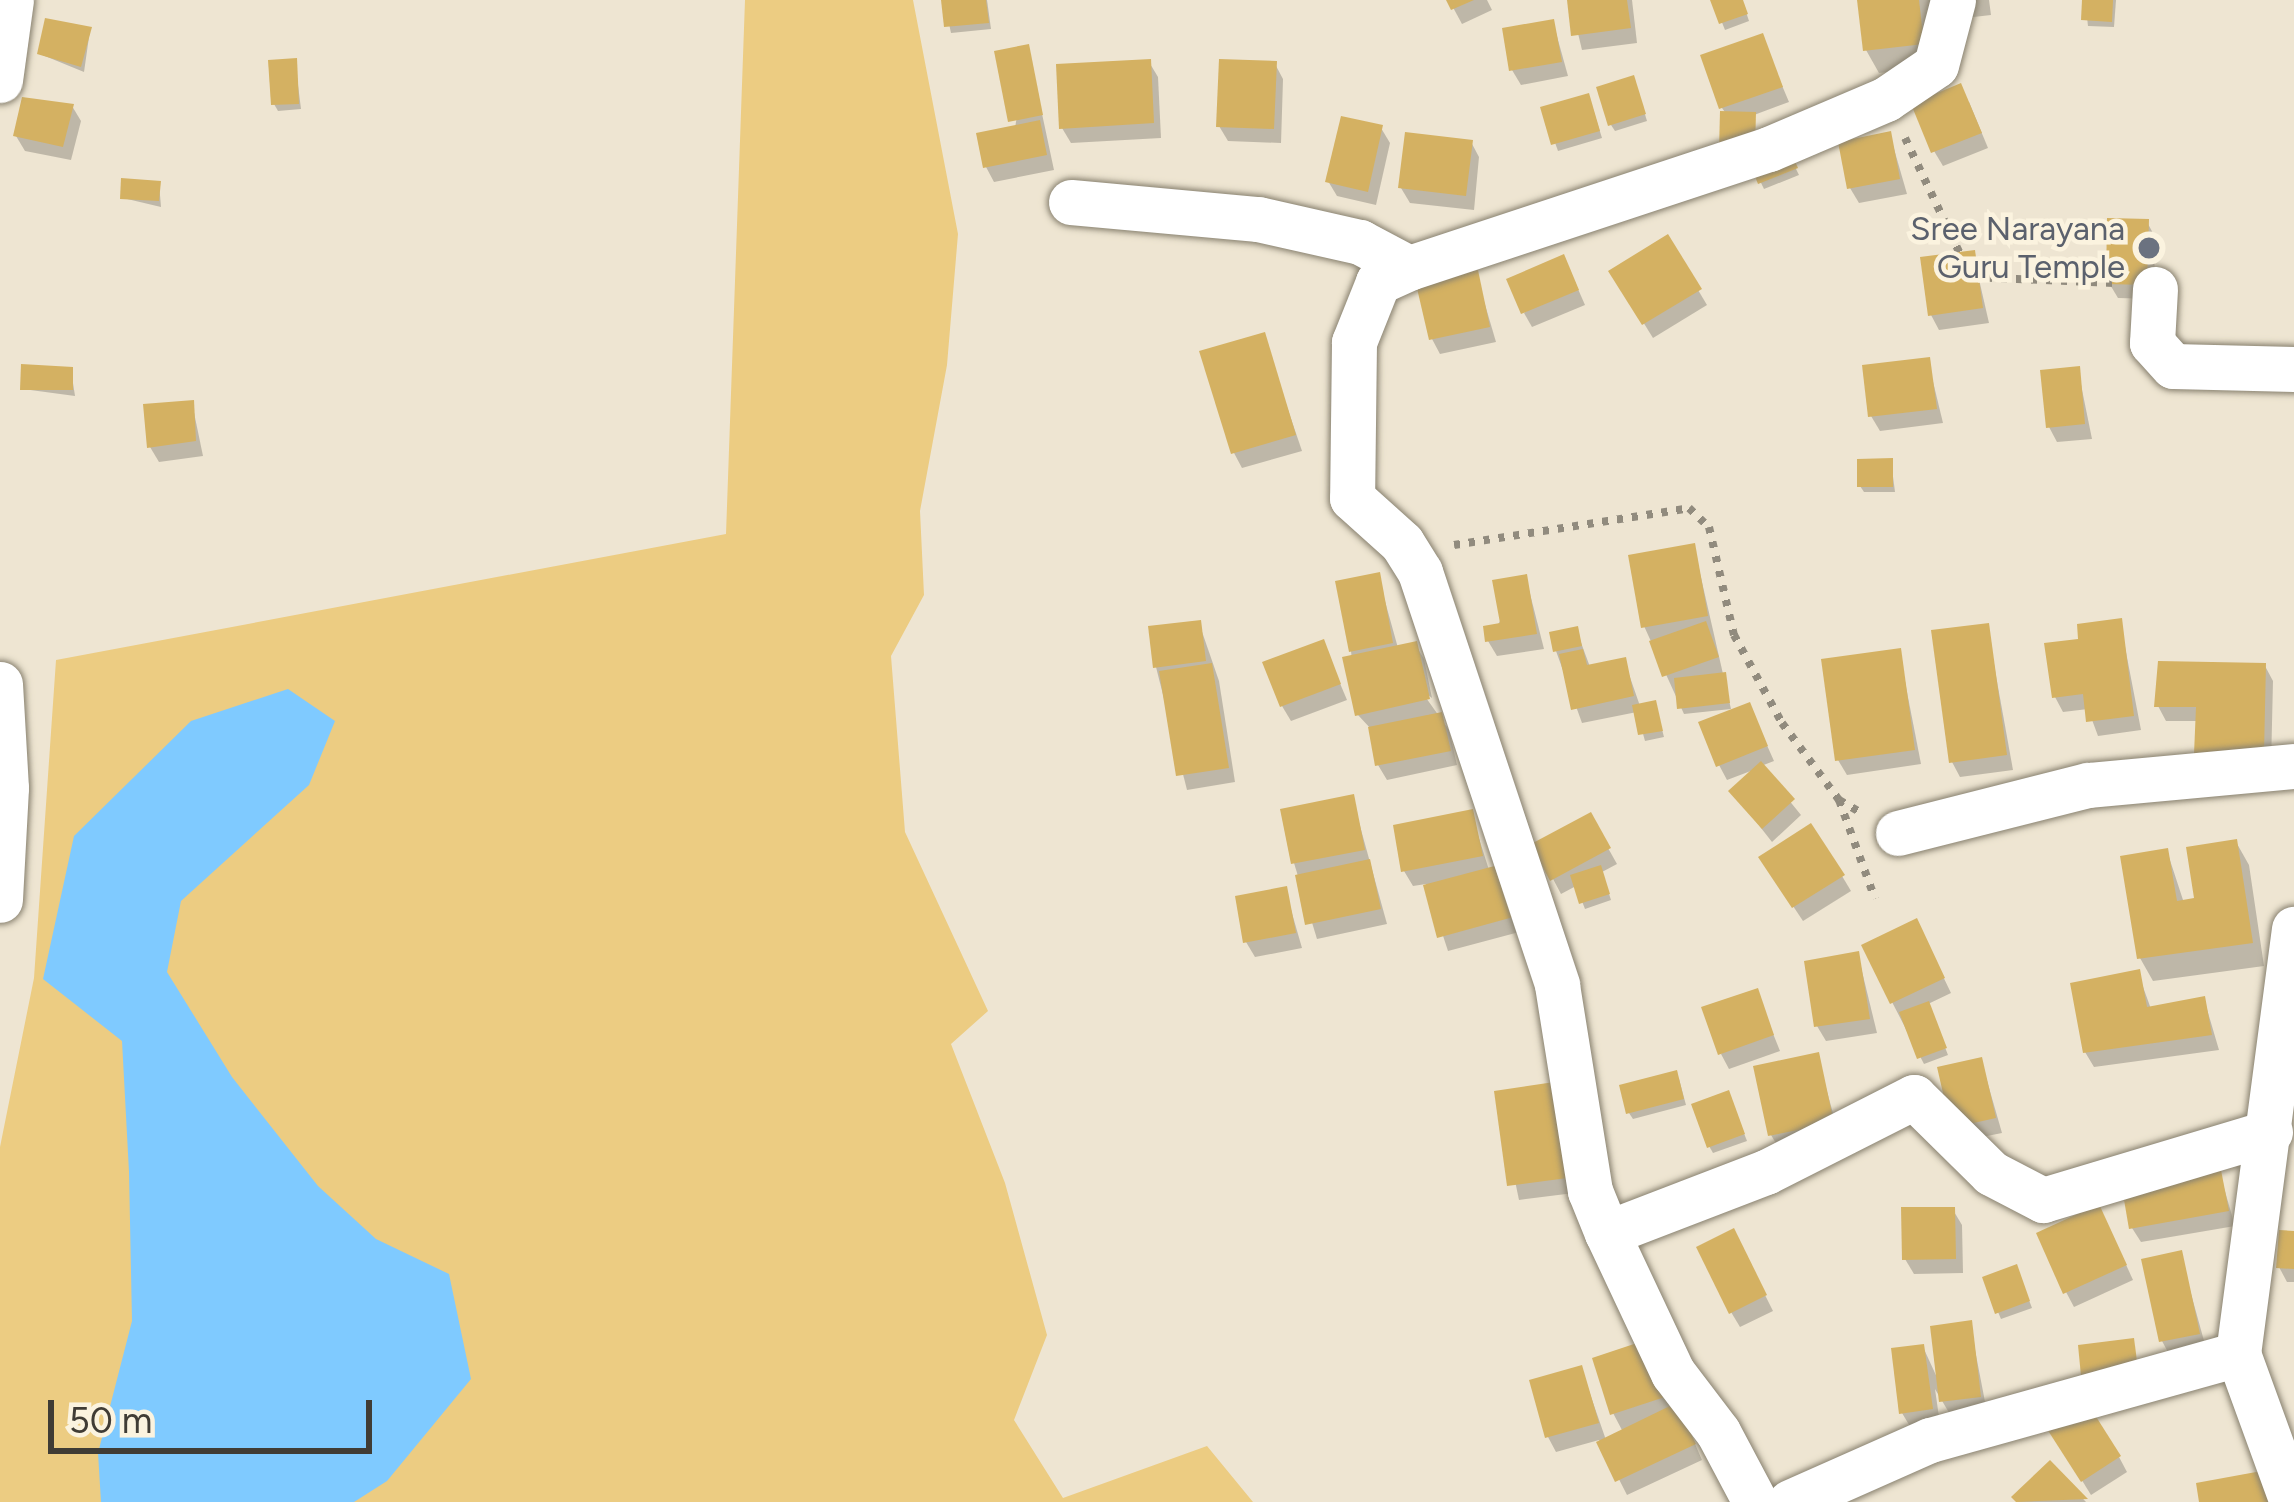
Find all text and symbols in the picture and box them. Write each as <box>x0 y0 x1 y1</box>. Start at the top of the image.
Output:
place label: Sree Narayana Guru Temple <box>1910 209 2125 287</box>
marker: Sree Narayana Guru Temple <box>2136 235 2162 261</box>
scale bar <box>54 1376 378 1450</box>
text: 50 m <box>69 1399 152 1442</box>

